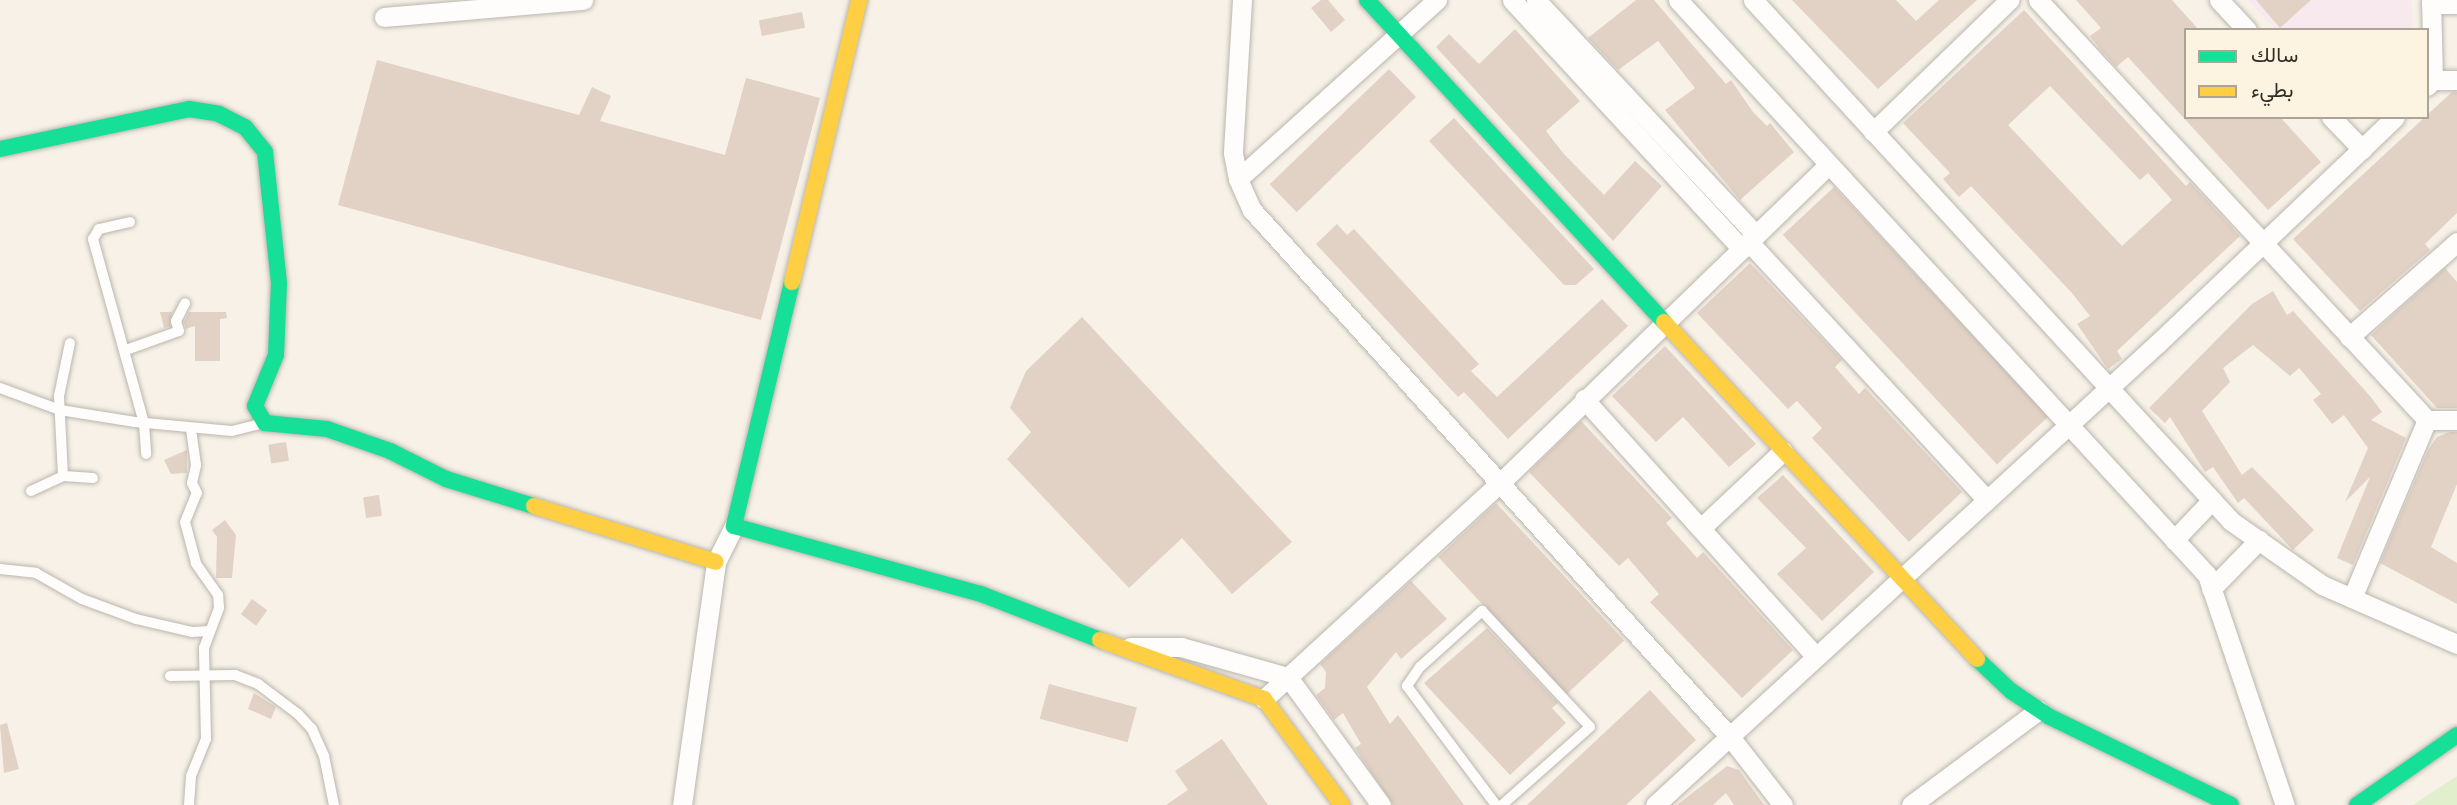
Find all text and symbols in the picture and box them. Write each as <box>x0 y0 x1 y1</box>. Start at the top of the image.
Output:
legend <box>2184 28 2429 119</box>
text: سالك <box>2251 43 2298 67</box>
text: بطيء <box>2251 78 2294 102</box>

